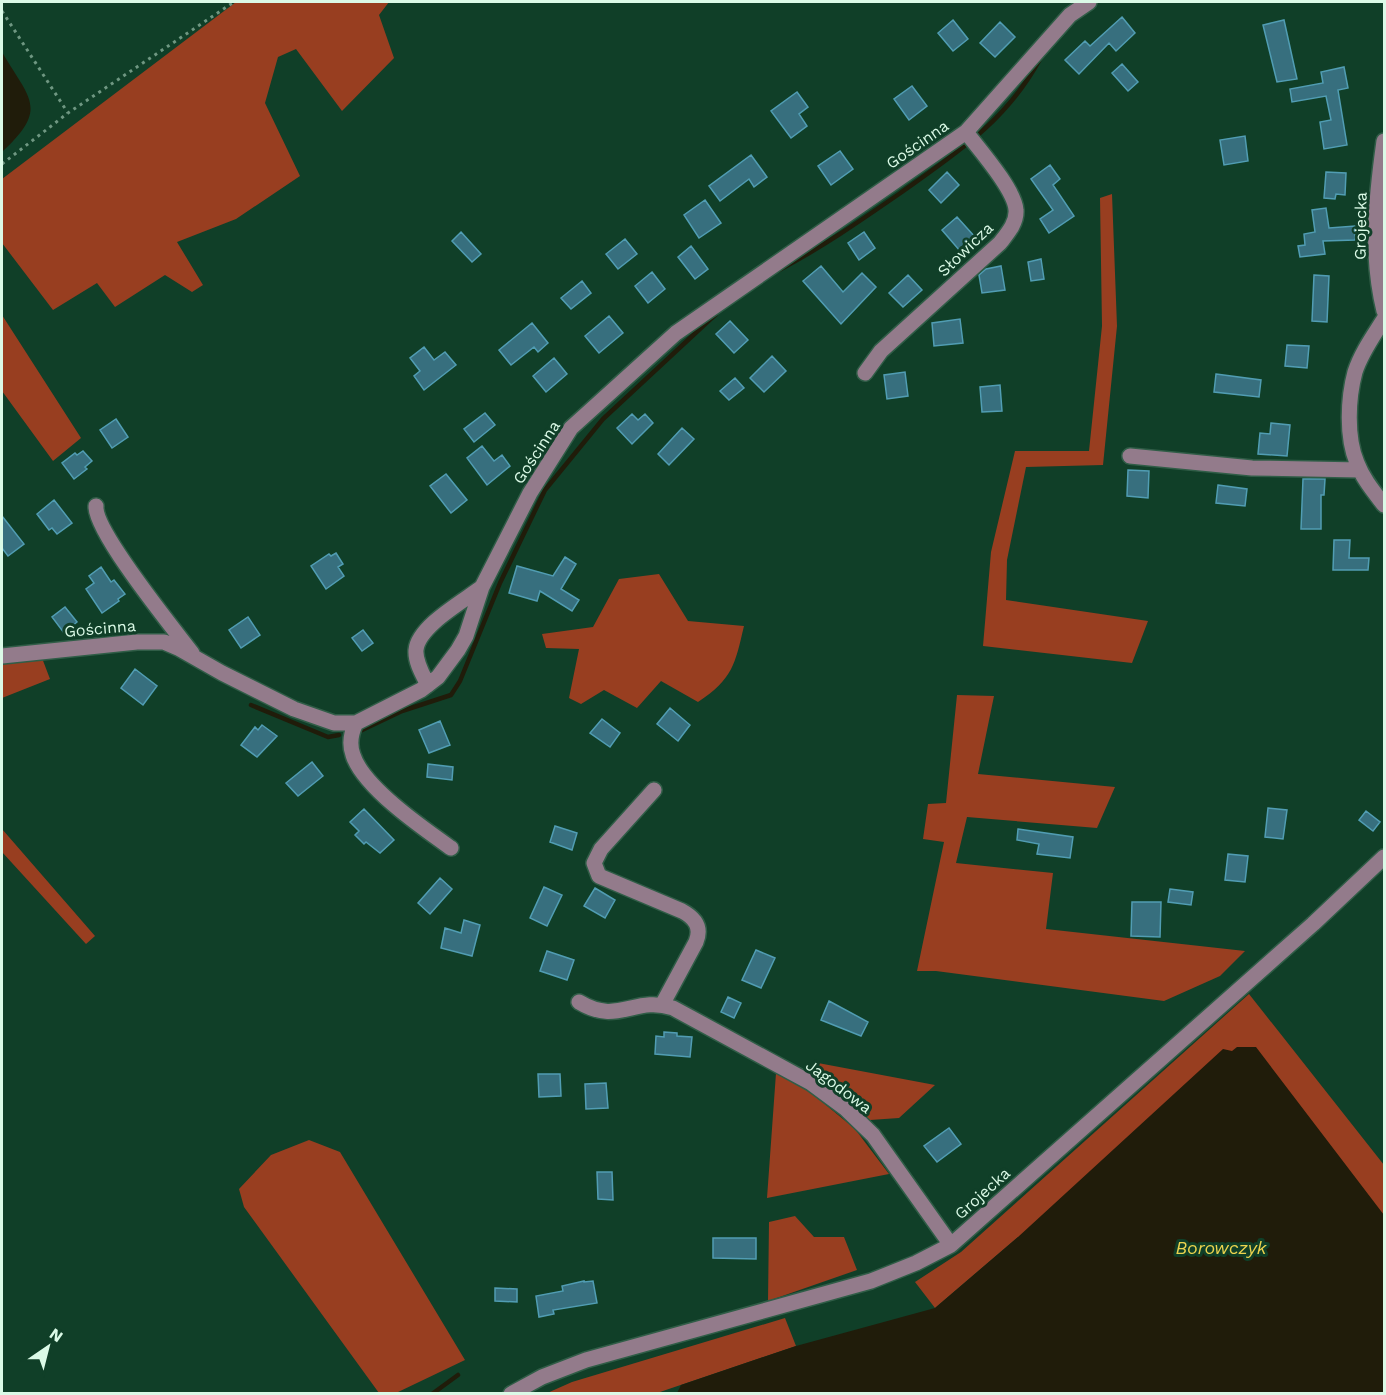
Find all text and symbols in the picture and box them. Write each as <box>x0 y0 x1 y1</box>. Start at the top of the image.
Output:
street label: Gościnna <box>882 116 952 173</box>
street label: Grojecka <box>1350 192 1371 260</box>
street label: Słowicza <box>934 218 997 280</box>
street label: Gościnna <box>509 417 564 488</box>
street label: Gościnna <box>64 616 137 641</box>
street label: Jagodowa <box>802 1055 875 1117</box>
street label: Grojecka <box>951 1164 1014 1223</box>
water label: Borowczyk <box>1175 1237 1268 1258</box>
north arrow <box>18 1317 78 1377</box>
text: N <box>46 1324 67 1346</box>

